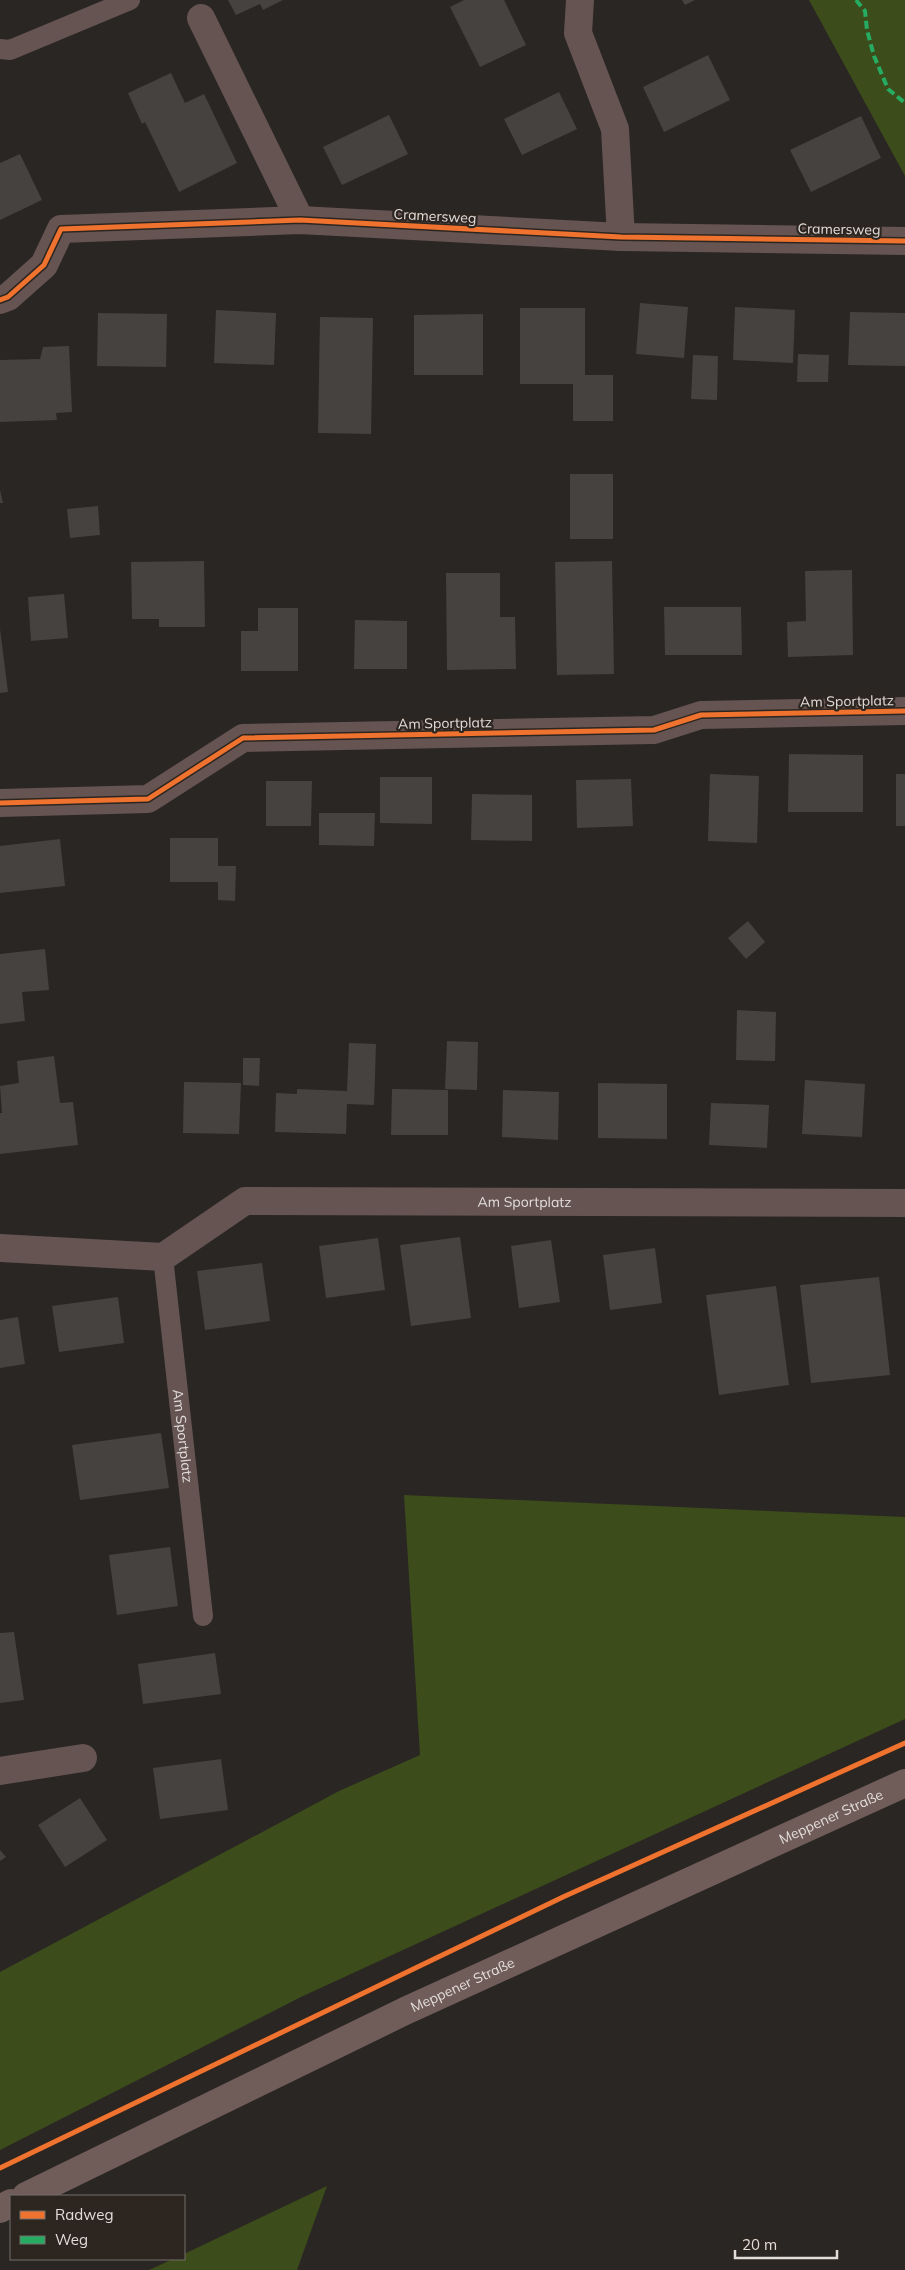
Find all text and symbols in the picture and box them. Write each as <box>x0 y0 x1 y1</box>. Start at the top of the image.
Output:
street label: Cramersweg <box>393 205 477 227</box>
street label: Cramersweg <box>797 219 881 239</box>
street label: Am Sportplatz <box>800 691 894 711</box>
street label: Am Sportplatz <box>398 713 492 733</box>
street label: Am Sportplatz <box>477 1193 572 1211</box>
street label: Am Sportplatz <box>169 1388 197 1484</box>
street label: Meppener Straße <box>776 1785 886 1848</box>
street label: Meppener Straße <box>408 1953 517 2016</box>
legend <box>10 2195 185 2260</box>
text: Radweg <box>55 2205 113 2224</box>
scale bar <box>735 2228 838 2260</box>
text: Weg <box>55 2230 88 2249</box>
text: 20 m <box>742 2235 777 2254</box>

